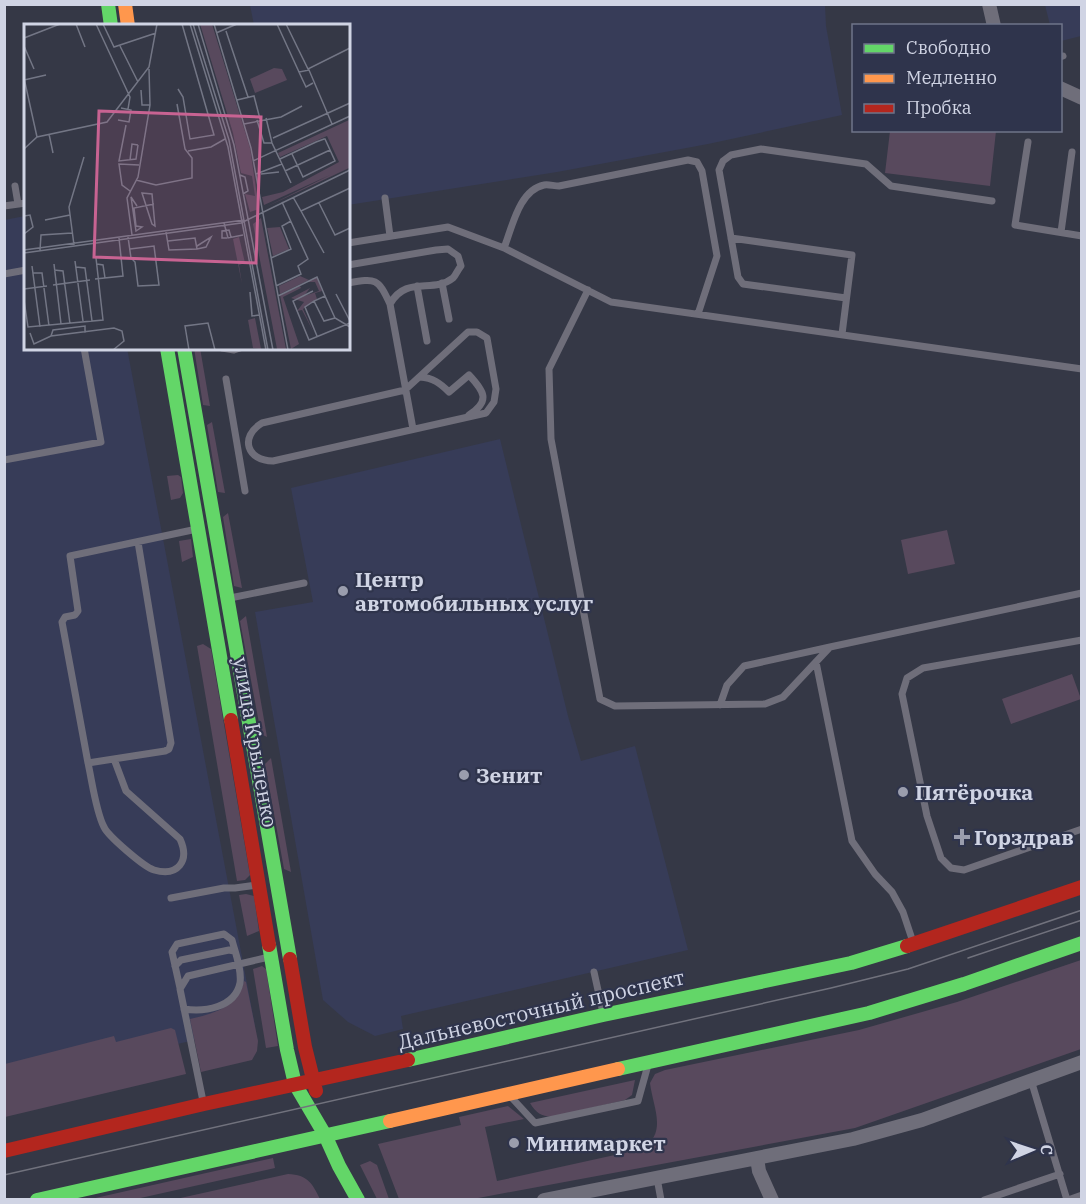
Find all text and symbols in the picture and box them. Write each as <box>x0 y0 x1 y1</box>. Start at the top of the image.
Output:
inset map <box>24 24 350 350</box>
legend <box>852 24 1062 132</box>
text: Свободно <box>906 36 991 59</box>
text: Медленно <box>906 66 997 89</box>
text: Пробка <box>906 96 972 119</box>
place label: Центр автомобильных услуг <box>355 565 593 617</box>
marker: Центр автомобильных услуг <box>336 584 350 598</box>
street label: улица Крыленко <box>227 655 285 829</box>
place label: Зенит <box>476 761 543 789</box>
marker: Зенит <box>457 768 471 782</box>
place label: Пятёрочка <box>915 778 1033 806</box>
marker: Пятёрочка <box>896 785 910 799</box>
place label: Горздрав <box>974 823 1074 851</box>
marker: Горздрав <box>955 830 969 844</box>
street label: Дальневосточный проспект <box>395 962 687 1056</box>
north arrow <box>1002 1120 1062 1180</box>
place label: Минимаркет <box>526 1129 666 1157</box>
marker: Минимаркет <box>507 1136 521 1150</box>
text: С <box>1037 1144 1057 1155</box>

